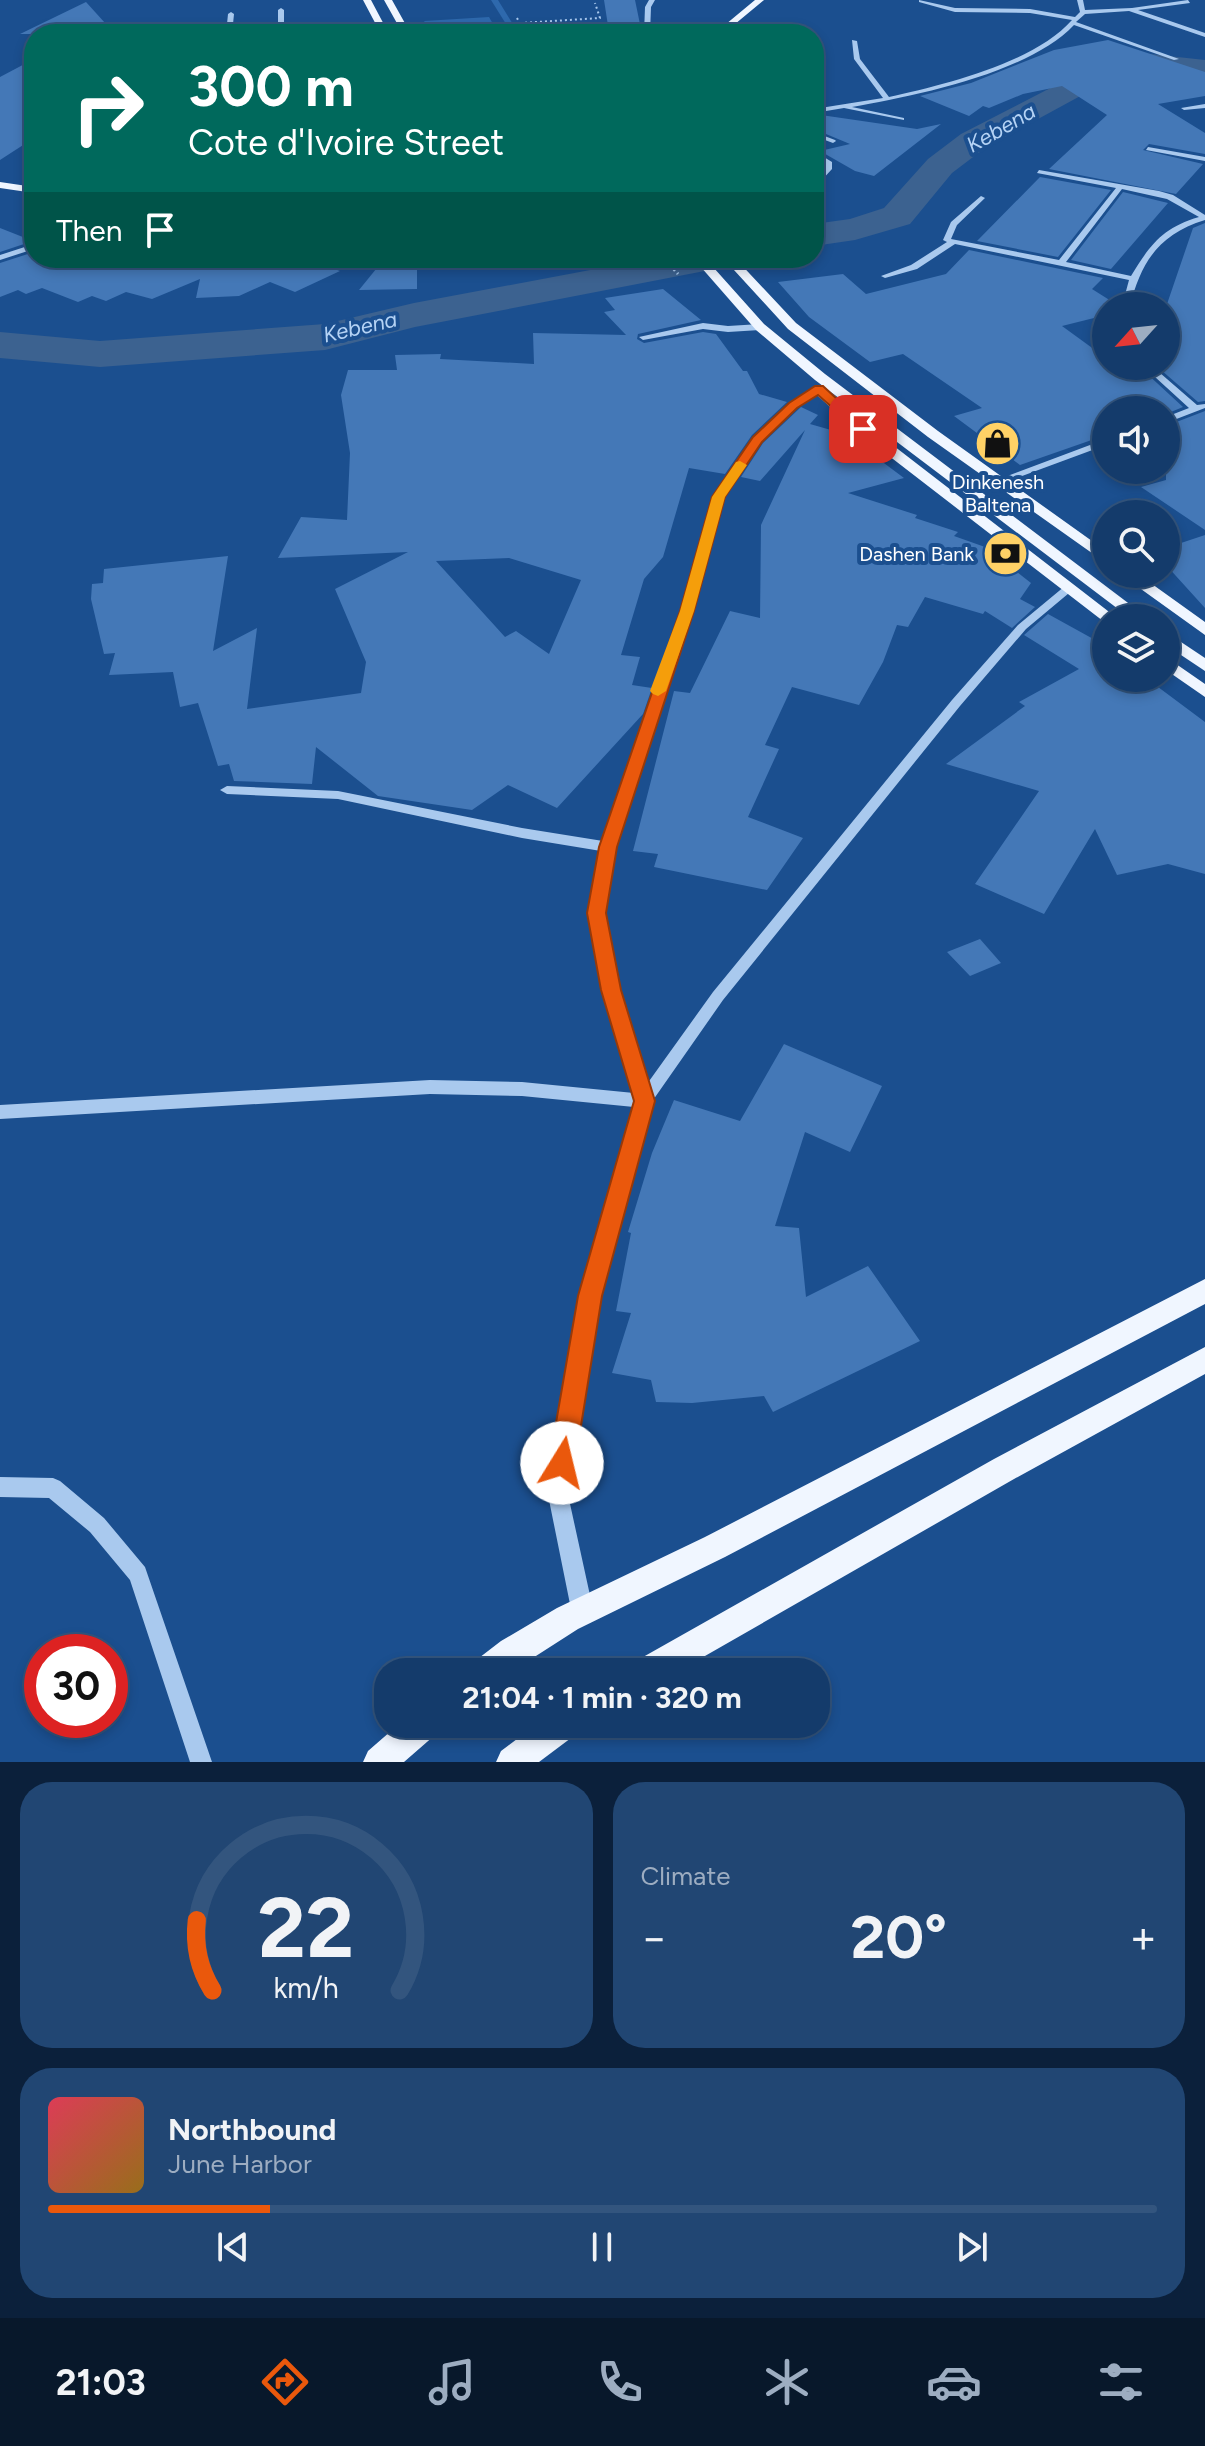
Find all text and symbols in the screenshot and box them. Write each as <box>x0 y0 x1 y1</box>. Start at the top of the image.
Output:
text: 300 m <box>188 53 354 120</box>
icon: right <box>56 56 160 160</box>
water label: Kebena <box>962 97 1040 159</box>
text: Cote d'Ivoire Street <box>188 121 504 164</box>
icon: arrive <box>138 208 182 252</box>
text: Then <box>56 212 122 249</box>
north arrow <box>1092 292 1180 380</box>
map controls <box>1092 292 1180 692</box>
water label: Kebena <box>320 305 400 349</box>
pin <box>829 395 897 463</box>
button: sound <box>1092 396 1180 484</box>
icon: arrive <box>841 407 885 451</box>
shop icon: Dinkenesh Baltena <box>974 419 1022 467</box>
place label: Dinkenesh Baltena <box>952 470 1044 517</box>
button: search <box>1092 500 1180 588</box>
bank icon: Dashen Bank <box>981 530 1029 578</box>
place label: Dashen Bank <box>859 542 974 566</box>
button: layers <box>1092 604 1180 692</box>
position arrow <box>520 1421 604 1505</box>
speed limit sign: 30 <box>24 1634 128 1738</box>
text: 21:04 · 1 min · 320 m <box>462 1679 742 1716</box>
text: Climate <box>641 1860 730 1892</box>
text: 22 <box>258 1878 354 1978</box>
text: 20° <box>851 1901 947 1973</box>
text: − <box>641 1911 668 1964</box>
text: + <box>1130 1911 1157 1964</box>
text: km/h <box>274 1971 339 2005</box>
text: Northbound <box>168 2111 336 2148</box>
text: June Harbor <box>168 2148 312 2180</box>
icon: previous <box>211 2225 255 2269</box>
icon: pause <box>580 2225 624 2269</box>
icon: next <box>950 2225 994 2269</box>
icon: directions <box>257 2354 313 2410</box>
icon: music <box>424 2354 480 2410</box>
icon: phone <box>592 2354 648 2410</box>
icon: climate <box>759 2354 815 2410</box>
icon: car <box>926 2354 982 2410</box>
icon: filters <box>1093 2354 1149 2410</box>
text: 21:03 <box>56 2361 146 2404</box>

